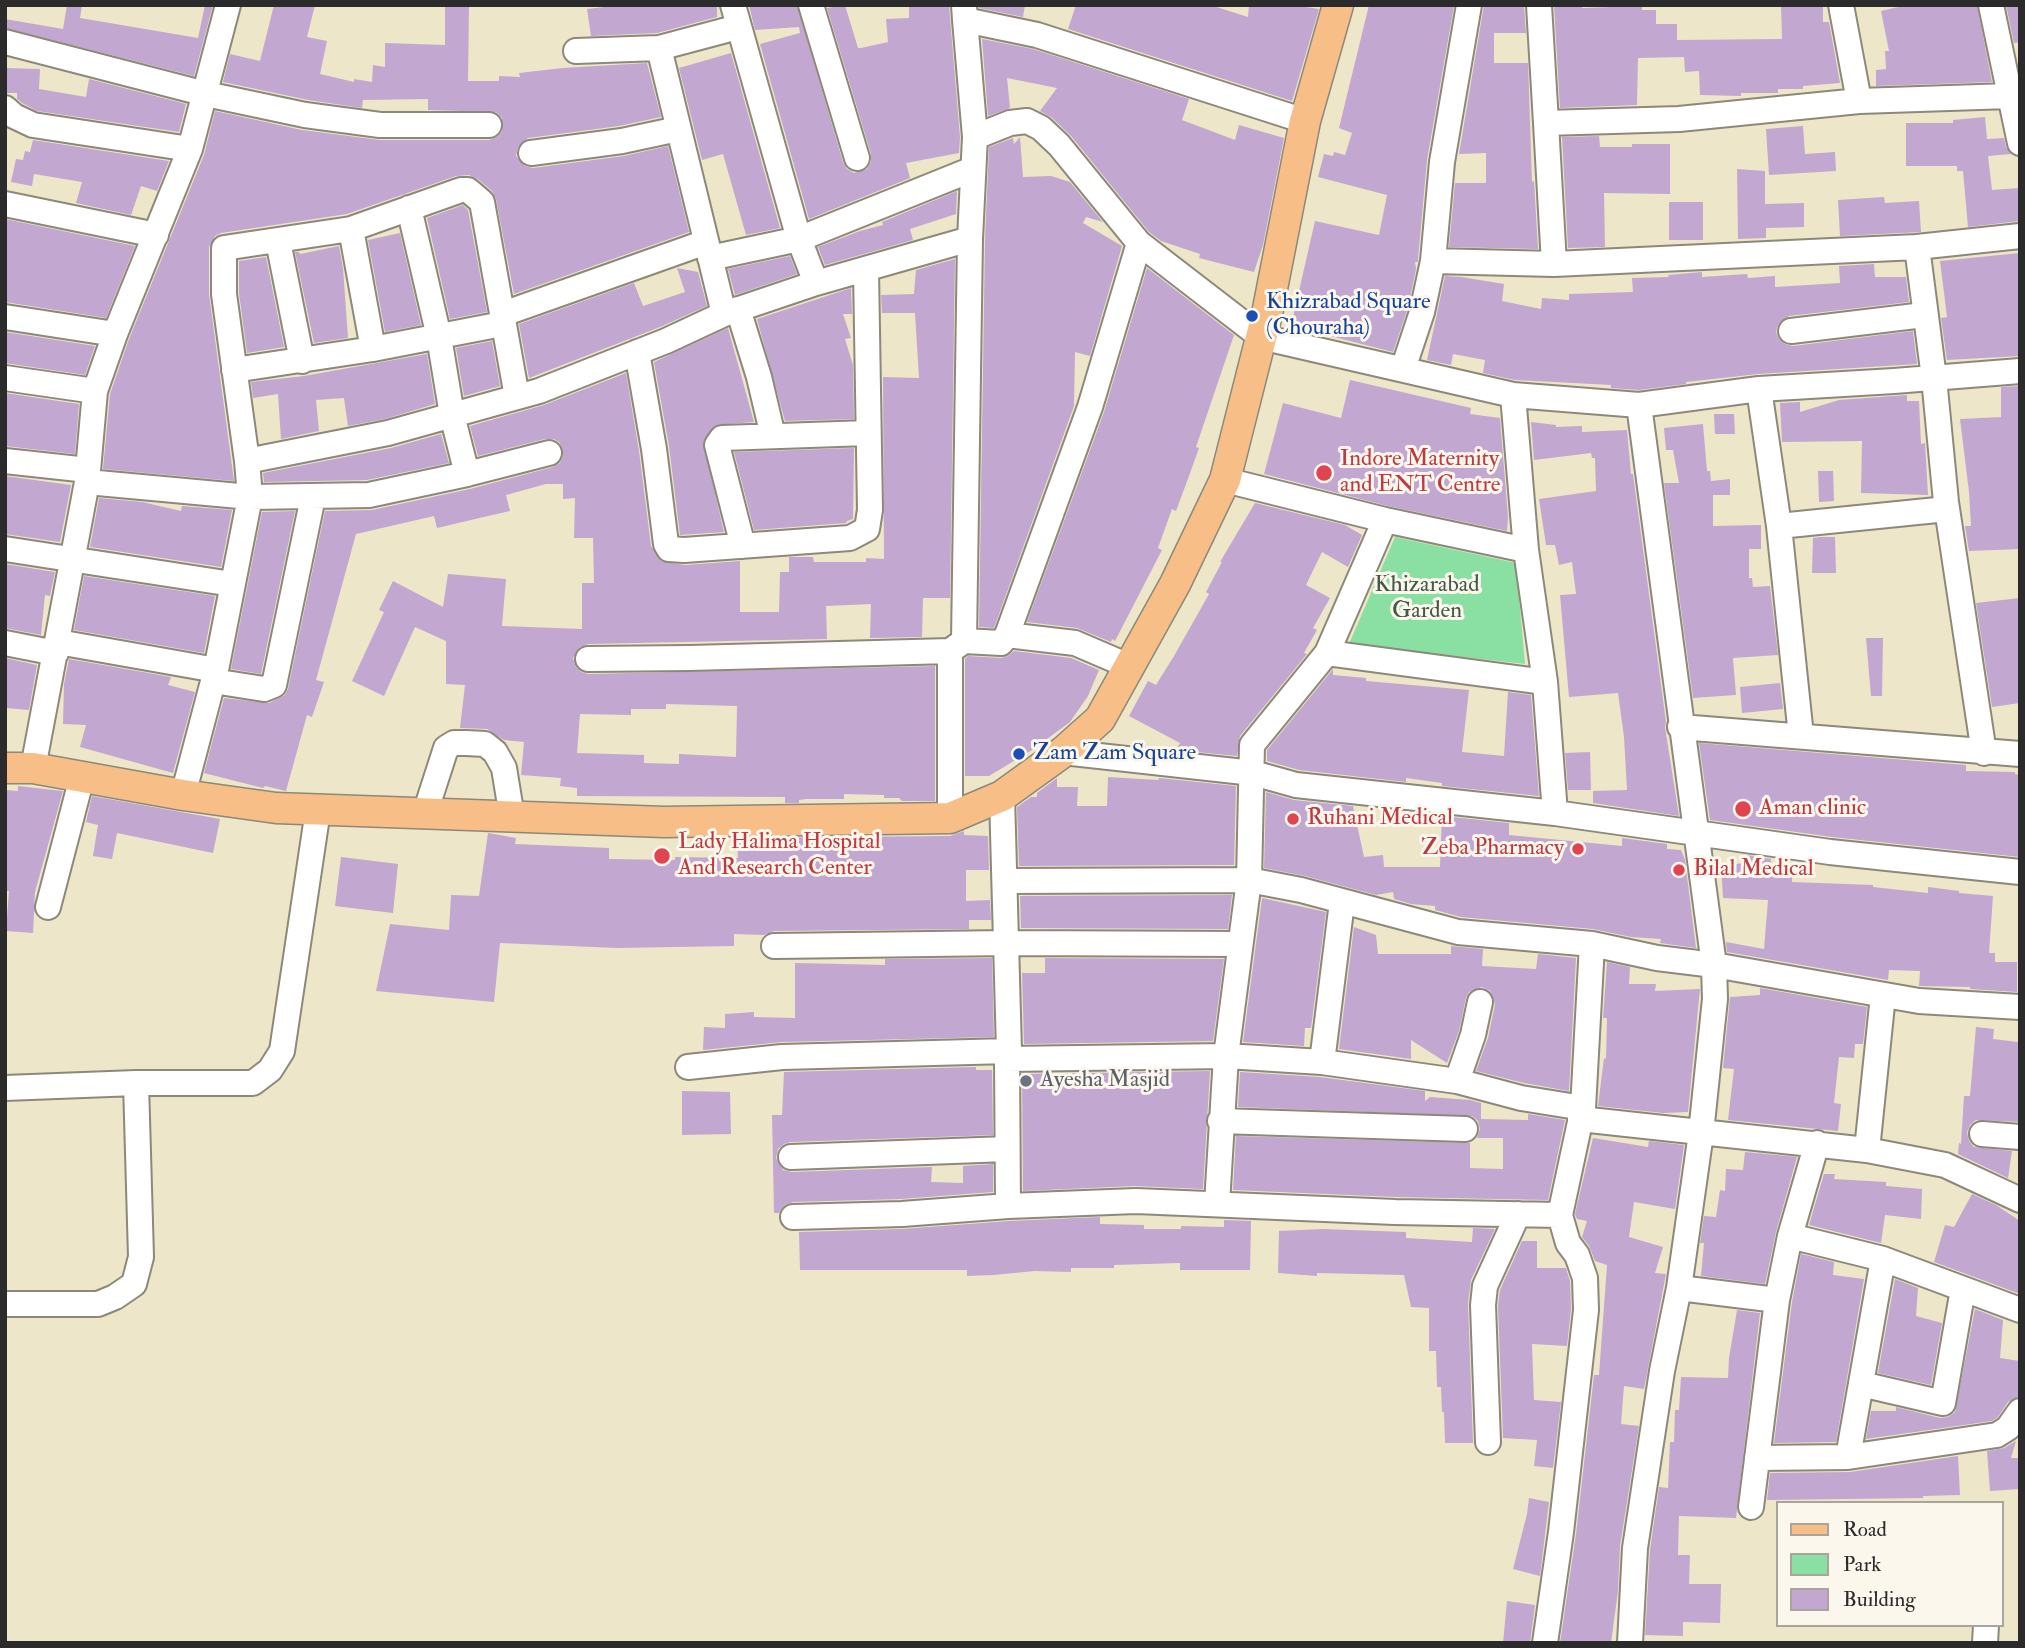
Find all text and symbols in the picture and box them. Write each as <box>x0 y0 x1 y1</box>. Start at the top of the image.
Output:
place label: Khizrabad Square (Chouraha) <box>1266 289 1431 343</box>
marker: Khizrabad Square (Chouraha) <box>1244 308 1260 324</box>
place label: Indore Maternity and ENT Centre <box>1340 446 1500 500</box>
marker: Indore Maternity and ENT Centre <box>1314 463 1334 483</box>
park label: Khizarabad Garden <box>1375 572 1479 626</box>
place label: Zam Zam Square <box>1033 740 1196 768</box>
marker: Zam Zam Square <box>1011 746 1027 762</box>
place label: Aman clinic <box>1759 795 1866 823</box>
marker: Aman clinic <box>1733 799 1753 819</box>
place label: Ruhani Medical <box>1307 805 1453 833</box>
marker: Ruhani Medical <box>1285 811 1301 827</box>
place label: Lady Halima Hospital And Research Center <box>678 829 881 883</box>
place label: Zeba Pharmacy <box>1421 835 1564 863</box>
marker: Zeba Pharmacy <box>1570 841 1586 857</box>
marker: Lady Halima Hospital And Research Center <box>652 846 672 866</box>
place label: Bilal Medical <box>1693 856 1814 884</box>
marker: Bilal Medical <box>1671 862 1687 878</box>
place label: Ayesha Masjid <box>1040 1067 1170 1095</box>
marker: Ayesha Masjid <box>1018 1073 1034 1089</box>
legend <box>1776 1501 2004 1627</box>
text: Road <box>1843 1516 1887 1543</box>
text: Park <box>1843 1551 1881 1578</box>
text: Building <box>1843 1586 1916 1613</box>

